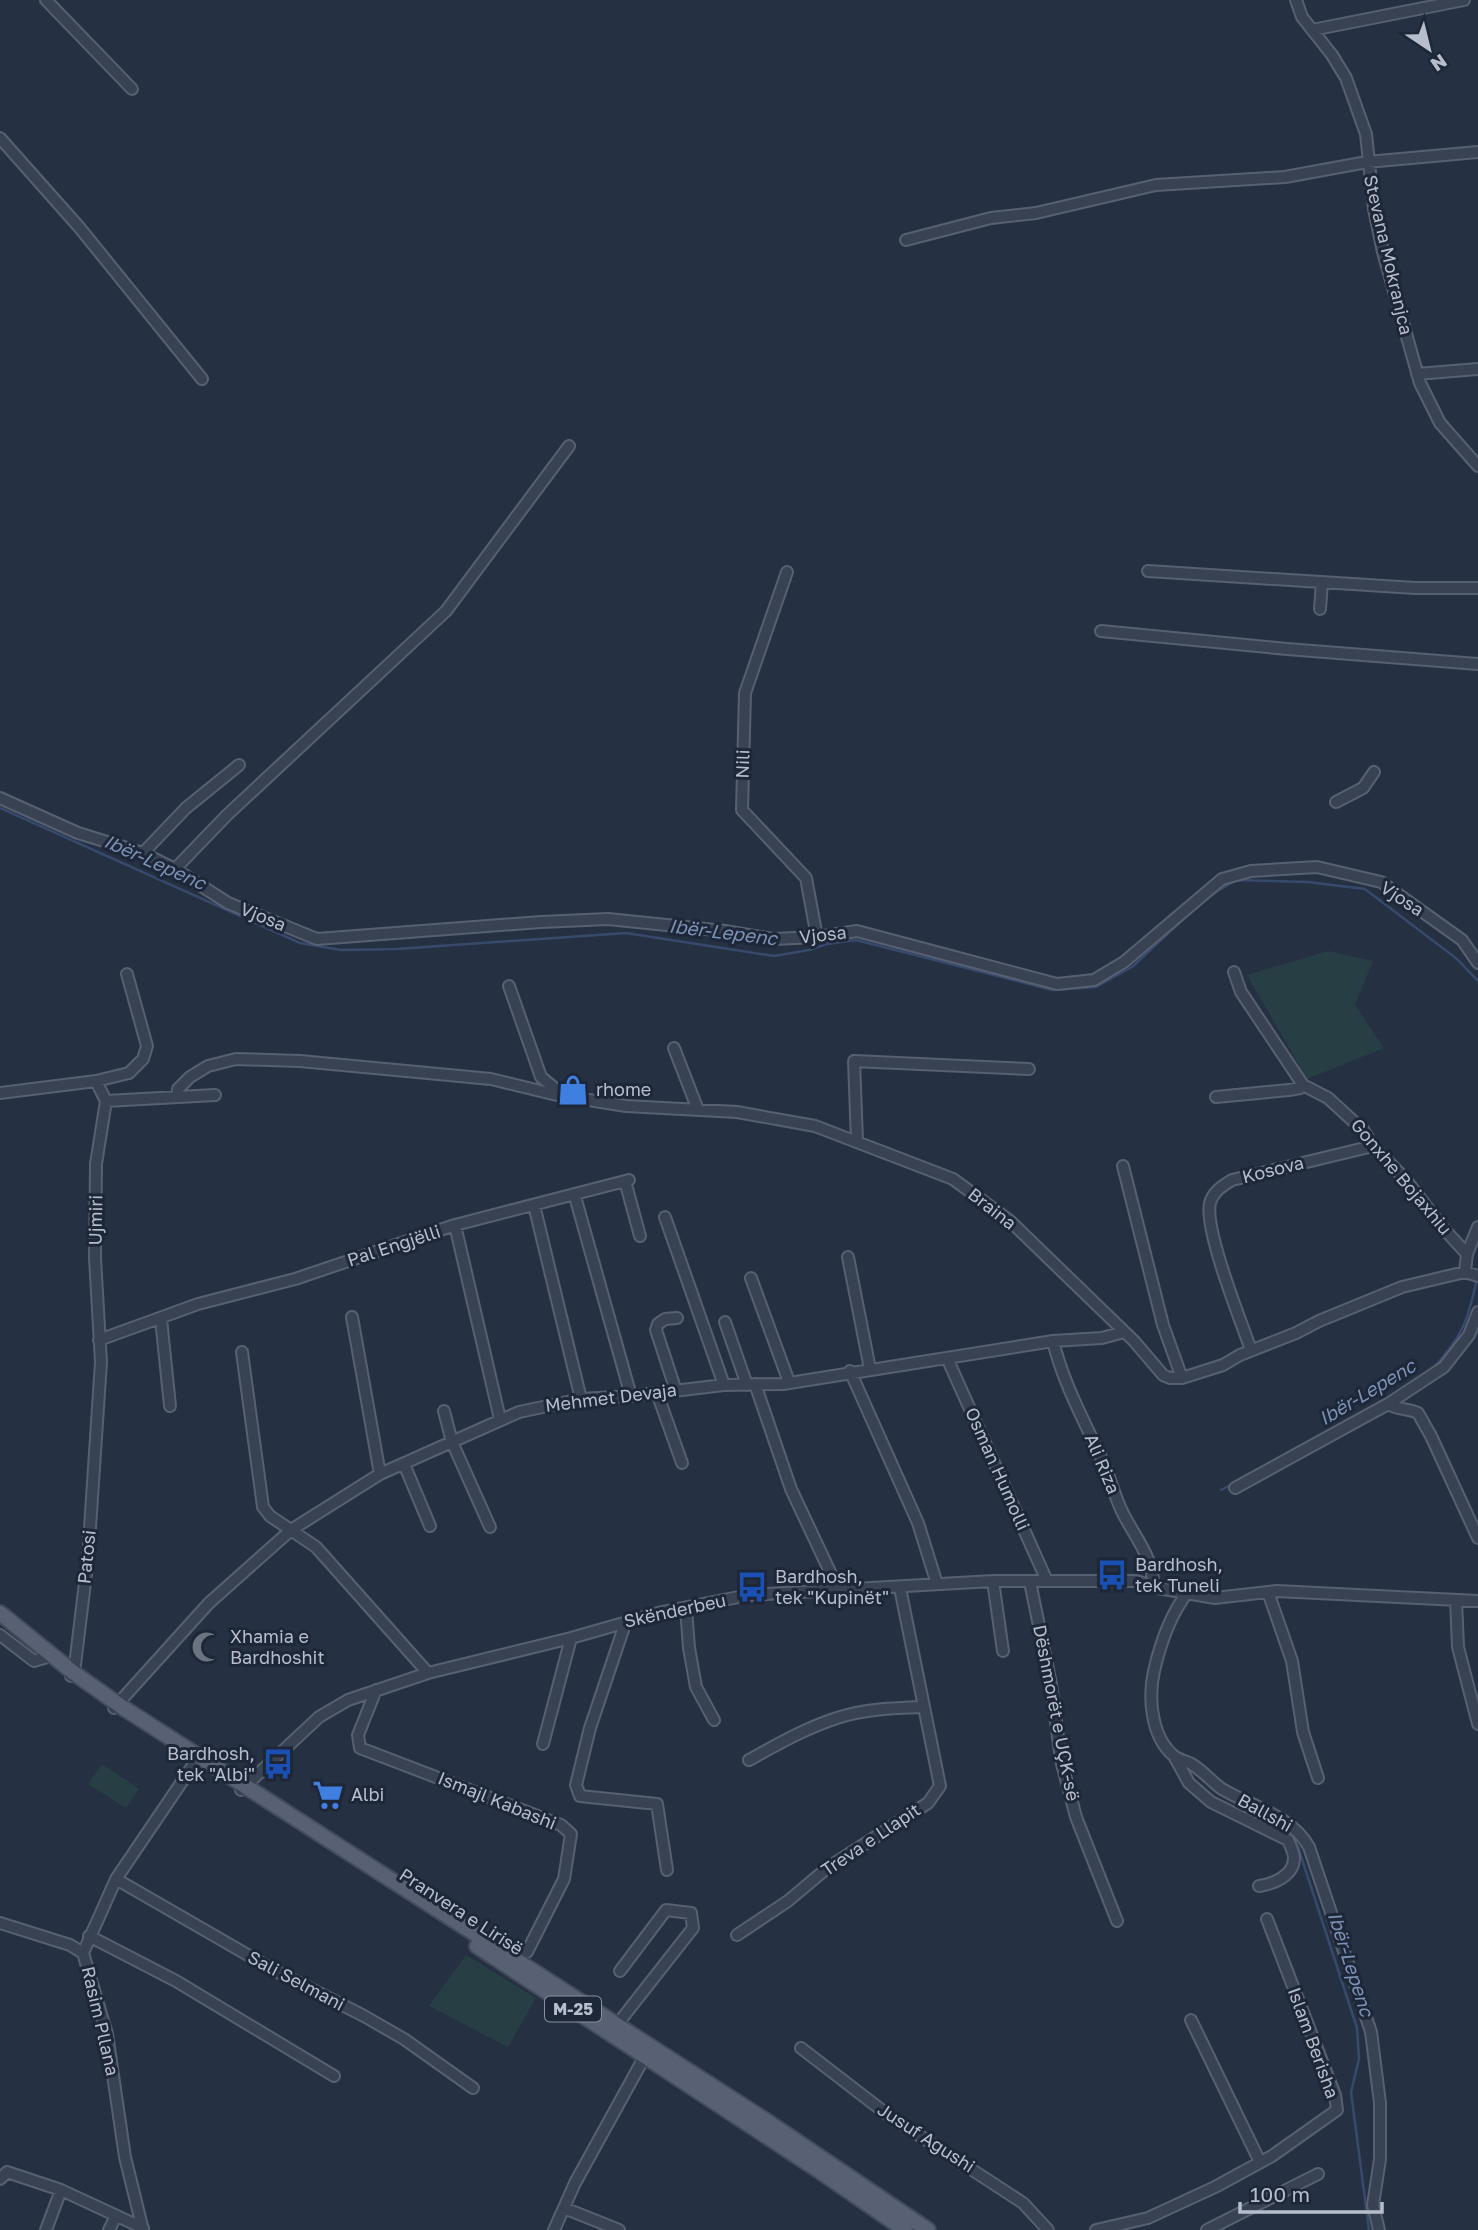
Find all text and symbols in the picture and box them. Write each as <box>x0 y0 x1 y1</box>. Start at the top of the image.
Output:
north arrow <box>1394 14 1464 84</box>
text: N <box>1427 50 1452 77</box>
street label: Stevana Mokranjca <box>1360 173 1418 337</box>
street label: Nili <box>730 749 754 779</box>
water label: Ibër-Lepenc <box>101 829 211 895</box>
street label: Vjosa <box>1377 876 1428 920</box>
street label: Vjosa <box>237 897 289 935</box>
water label: Ibër-Lepenc <box>668 913 780 950</box>
street label: Vjosa <box>798 921 848 947</box>
shop icon: rhome <box>556 1073 590 1107</box>
place label: rhome <box>596 1078 651 1100</box>
street label: Gonxhe Bojaxhiu <box>1347 1114 1457 1239</box>
street label: Kosova <box>1240 1151 1306 1187</box>
street label: Braina <box>964 1183 1021 1234</box>
street label: Ujmiri <box>84 1195 106 1245</box>
street label: Pal Engjëlli <box>344 1220 443 1270</box>
water label: Ibër-Lepenc <box>1314 1353 1421 1429</box>
street label: Mehmet Devaja <box>544 1378 678 1416</box>
street label: Osman Humolli <box>961 1404 1035 1533</box>
street label: Ali Riza <box>1080 1430 1125 1497</box>
street label: Patosi <box>72 1529 100 1585</box>
place label: Bardhosh, tek Tuneli <box>1135 1553 1223 1596</box>
bus stop icon: Bardhosh, tek Tuneli <box>1095 1558 1129 1592</box>
place label: Bardhosh, tek "Kupinët" <box>775 1565 889 1608</box>
bus stop icon: Bardhosh, tek "Kupinët" <box>735 1570 769 1604</box>
street label: Skënderbeu <box>622 1588 728 1632</box>
street label: Dëshmorët e UÇK-së <box>1029 1623 1085 1803</box>
place label: Xhamia e Bardhoshit <box>230 1625 325 1668</box>
mosque icon: Xhamia e Bardhoshit <box>190 1630 224 1664</box>
place label: Bardhosh, tek "Albi" <box>167 1742 255 1785</box>
bus stop icon: Bardhosh, tek "Albi" <box>261 1747 295 1781</box>
street label: Ismajl Kabashi <box>435 1766 560 1834</box>
supermarket icon: Albi <box>311 1778 345 1812</box>
place label: Albi <box>351 1783 384 1805</box>
street label: Ballshi <box>1234 1788 1297 1836</box>
street label: Treva e Llapit <box>817 1798 924 1880</box>
street label: Pranvera e Lirisë <box>396 1863 528 1959</box>
water label: Ibër-Lepenc <box>1324 1909 1380 2021</box>
street label: Sali Selmani <box>244 1945 349 2015</box>
street label: Rasim Pllana <box>78 1964 124 2078</box>
street label: Islam Berisha <box>1284 1984 1344 2101</box>
road number: M-25 <box>545 1996 601 2022</box>
street label: Jusuf Agushi <box>874 2098 979 2177</box>
scale bar <box>1240 2170 1382 2214</box>
text: 100 m <box>1250 2181 1310 2207</box>

